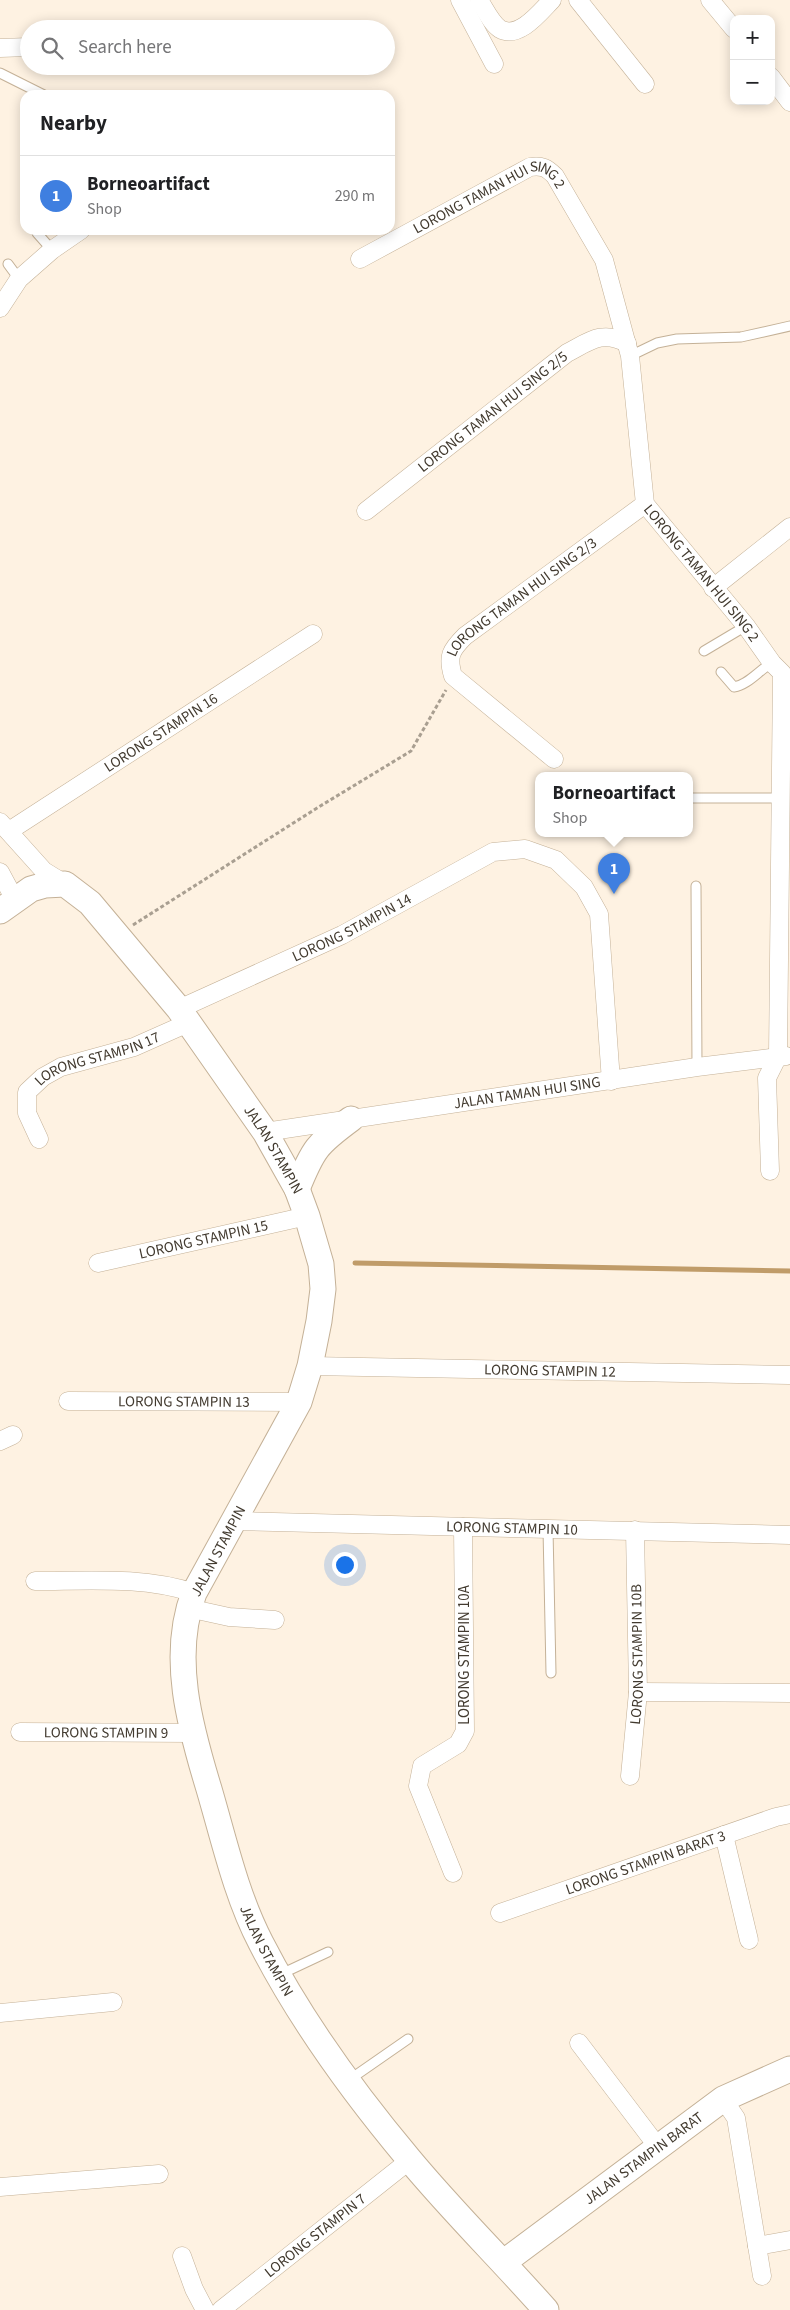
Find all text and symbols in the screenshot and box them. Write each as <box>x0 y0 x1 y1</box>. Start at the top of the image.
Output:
map controls <box>730 15 775 105</box>
button: + <box>730 15 775 60</box>
search box <box>20 20 395 75</box>
icon: search <box>38 34 66 62</box>
text: Search here <box>78 34 172 61</box>
button: − <box>730 60 775 105</box>
text: Nearby <box>40 108 107 138</box>
street label: LORONG TAMAN HUI SING 2 <box>409 156 570 239</box>
text: Borneoartifact <box>87 171 210 198</box>
text: 1 <box>52 185 60 207</box>
text: 290 m <box>335 185 375 207</box>
text: Shop <box>87 198 122 220</box>
street label: LORONG TAMAN HUI SING 2/5 <box>414 346 572 477</box>
street label: LORONG TAMAN HUI SING 2 <box>638 500 764 646</box>
street label: LORONG TAMAN HUI SING 2/3 <box>441 533 601 660</box>
street label: LORONG STAMPIN 16 <box>100 688 222 778</box>
popup <box>535 772 693 837</box>
text: Borneoartifact <box>553 780 675 807</box>
text: Shop <box>553 807 587 829</box>
pin: 1 <box>598 853 630 894</box>
street label: LORONG STAMPIN 14 <box>289 888 416 967</box>
street label: LORONG STAMPIN 17 <box>30 1027 163 1091</box>
street label: JALAN TAMAN HUI SING <box>452 1072 602 1114</box>
street label: JALAN STAMPIN <box>239 1101 308 1198</box>
street label: LORONG STAMPIN 15 <box>137 1215 270 1264</box>
street label: LORONG STAMPIN 12 <box>484 1359 616 1383</box>
street label: LORONG STAMPIN 13 <box>118 1391 250 1413</box>
street label: JALAN STAMPIN <box>186 1502 251 1600</box>
street label: LORONG STAMPIN 10 <box>446 1516 578 1541</box>
your location <box>332 1552 358 1578</box>
street label: LORONG STAMPIN 10A <box>454 1584 475 1725</box>
street label: LORONG STAMPIN 10B <box>625 1584 649 1726</box>
street label: LORONG STAMPIN 9 <box>44 1722 168 1744</box>
street label: LORONG STAMPIN BARAT 3 <box>563 1825 728 1900</box>
street label: JALAN STAMPIN <box>234 1902 298 2001</box>
street label: JALAN STAMPIN BARAT <box>580 2107 708 2210</box>
street label: LORONG STAMPIN 7 <box>260 2189 371 2283</box>

